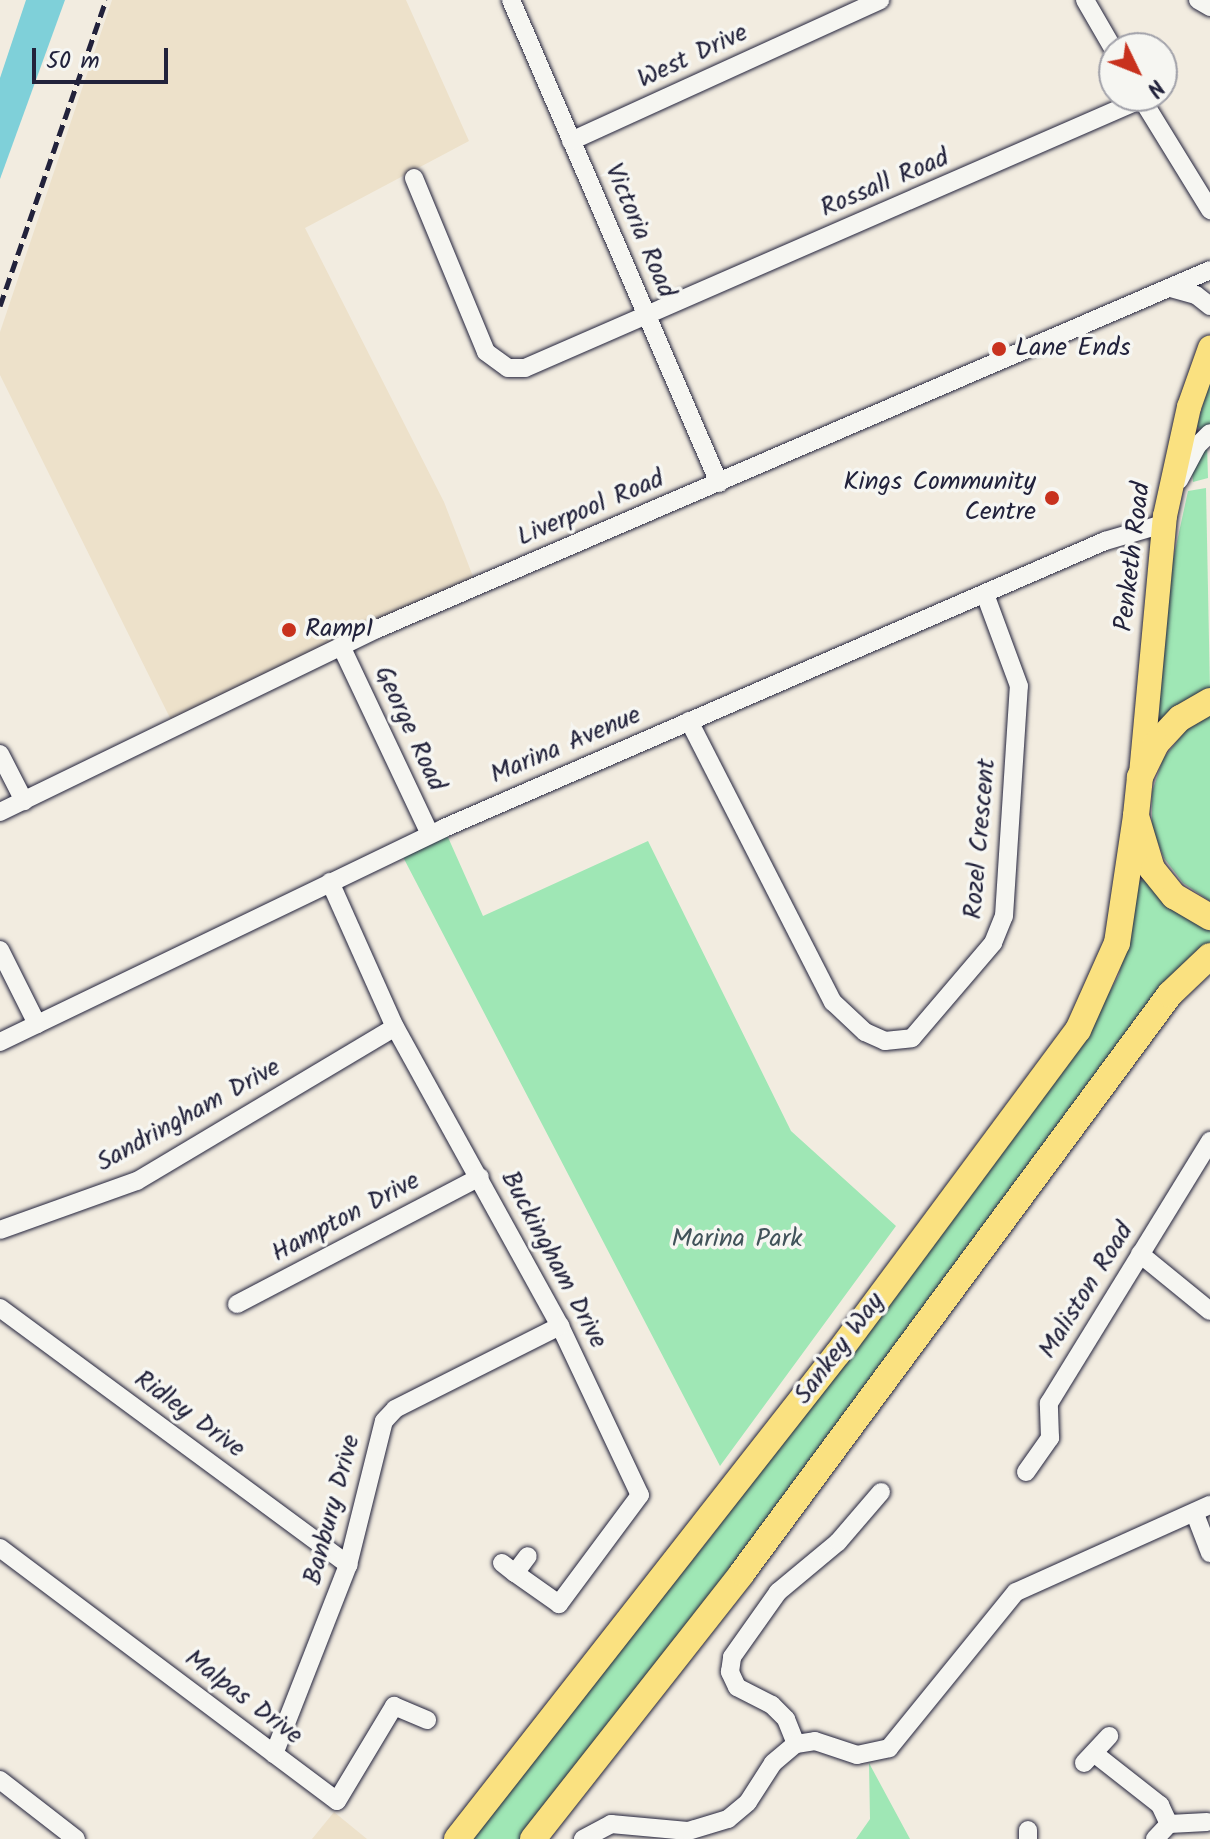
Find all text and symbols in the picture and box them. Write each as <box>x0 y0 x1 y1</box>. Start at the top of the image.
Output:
street label: West Drive <box>633 18 753 96</box>
scale bar <box>36 32 172 82</box>
north arrow <box>1098 32 1178 112</box>
text: 50 m <box>46 42 100 81</box>
text: N <box>1137 70 1172 104</box>
street label: Rossall Road <box>816 143 954 225</box>
street label: Victoria Road <box>597 159 681 303</box>
place label: Lane Ends <box>1015 333 1130 365</box>
marker: Lane Ends <box>990 340 1008 358</box>
street label: Liverpool Road <box>513 464 669 554</box>
place label: Kings Community Centre <box>843 467 1036 528</box>
street label: Penketh Road <box>1109 481 1159 633</box>
marker: Kings Community Centre <box>1043 489 1061 507</box>
place label: Ramp1 <box>305 614 374 646</box>
marker: Ramp1 <box>280 621 298 639</box>
street label: George Road <box>366 661 452 797</box>
street label: Marina Avenue <box>486 700 646 792</box>
street label: Rozel Crescent <box>958 757 1004 921</box>
street label: Sandringham Drive <box>92 1053 286 1179</box>
street label: Hampton Drive <box>267 1166 425 1270</box>
street label: Buckingham Drive <box>493 1166 613 1354</box>
street label: Maliston Road <box>1033 1217 1141 1365</box>
park label: Marina Park <box>671 1224 803 1256</box>
street label: Sankey Way <box>788 1287 892 1411</box>
street label: Ridley Drive <box>128 1364 250 1466</box>
street label: Banbury Drive <box>298 1431 368 1589</box>
street label: Malpas Drive <box>178 1644 308 1752</box>

